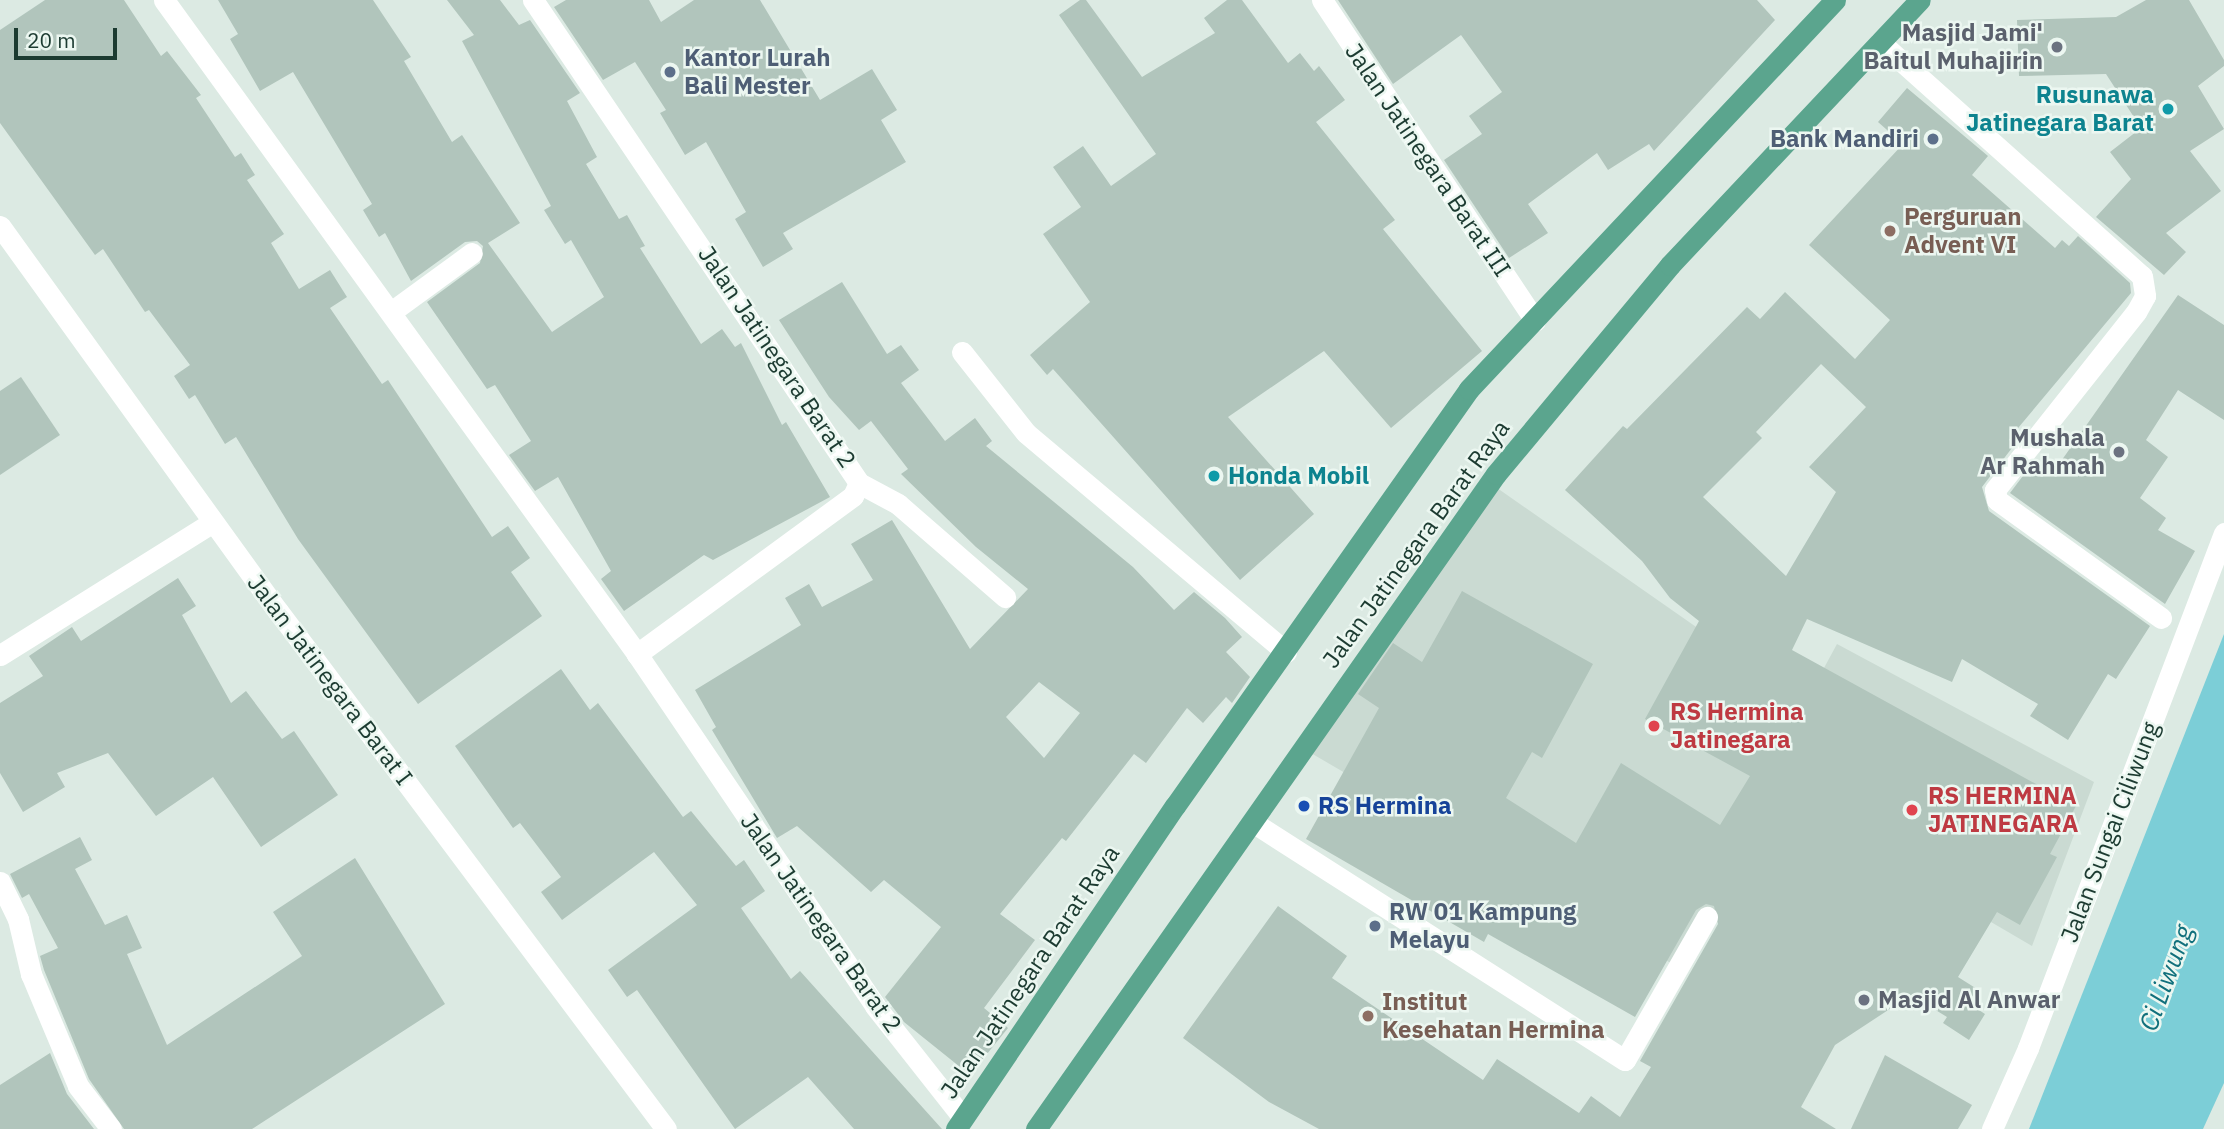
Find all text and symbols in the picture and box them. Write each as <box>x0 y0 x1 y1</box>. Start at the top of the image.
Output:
scale bar <box>18 14 121 58</box>
place label: Masjid Jami' Baitul Muhajirin <box>1864 19 2043 75</box>
text: 20 m <box>27 26 76 54</box>
street label: Jalan Jatinegara Barat III <box>1339 38 1517 282</box>
marker: Masjid Jami' Baitul Muhajirin <box>2049 39 2065 55</box>
place label: Kantor Lurah Bali Mester <box>684 44 831 100</box>
marker: Kantor Lurah Bali Mester <box>662 64 678 80</box>
place label: Rusunawa Jatinegara Barat <box>1966 81 2154 137</box>
marker: Rusunawa Jatinegara Barat <box>2160 101 2176 117</box>
place label: Bank Mandiri <box>1770 125 1919 153</box>
marker: Bank Mandiri <box>1925 131 1941 147</box>
place label: Perguruan Advent VI <box>1904 203 2022 259</box>
marker: Perguruan Advent VI <box>1882 223 1898 239</box>
street label: Jalan Jatinegara Barat 2 <box>692 241 862 473</box>
street label: Jalan Jatinegara Barat Raya <box>1316 415 1516 673</box>
place label: Mushala Ar Rahmah <box>1980 424 2105 480</box>
marker: Mushala Ar Rahmah <box>2111 444 2127 460</box>
place label: Honda Mobil <box>1228 462 1369 490</box>
marker: Honda Mobil <box>1206 468 1222 484</box>
street label: Jalan Jatinegara Barat I <box>241 569 419 791</box>
place label: RS Hermina Jatinegara <box>1670 698 1804 754</box>
marker: RS Hermina Jatinegara <box>1644 716 1664 736</box>
street label: Jalan Sungai Ciliwung <box>2055 718 2165 946</box>
place label: RS HERMINA JATINEGARA <box>1928 782 2078 838</box>
place label: RS Hermina <box>1318 792 1452 820</box>
marker: RS Hermina <box>1296 798 1312 814</box>
marker: RS HERMINA JATINEGARA <box>1902 800 1922 820</box>
street label: Jalan Jatinegara Barat 2 <box>734 808 908 1038</box>
street label: Jalan Jatinegara Barat Raya <box>934 840 1126 1104</box>
place label: RW 01 Kampung Melayu <box>1389 898 1576 954</box>
marker: RW 01 Kampung Melayu <box>1367 918 1383 934</box>
water label: Ci Liwung <box>2133 921 2199 1035</box>
place label: Masjid Al Anwar <box>1878 986 2061 1014</box>
place label: Institut Kesehatan Hermina <box>1382 988 1605 1044</box>
marker: Masjid Al Anwar <box>1856 992 1872 1008</box>
marker: Institut Kesehatan Hermina <box>1360 1008 1376 1024</box>

